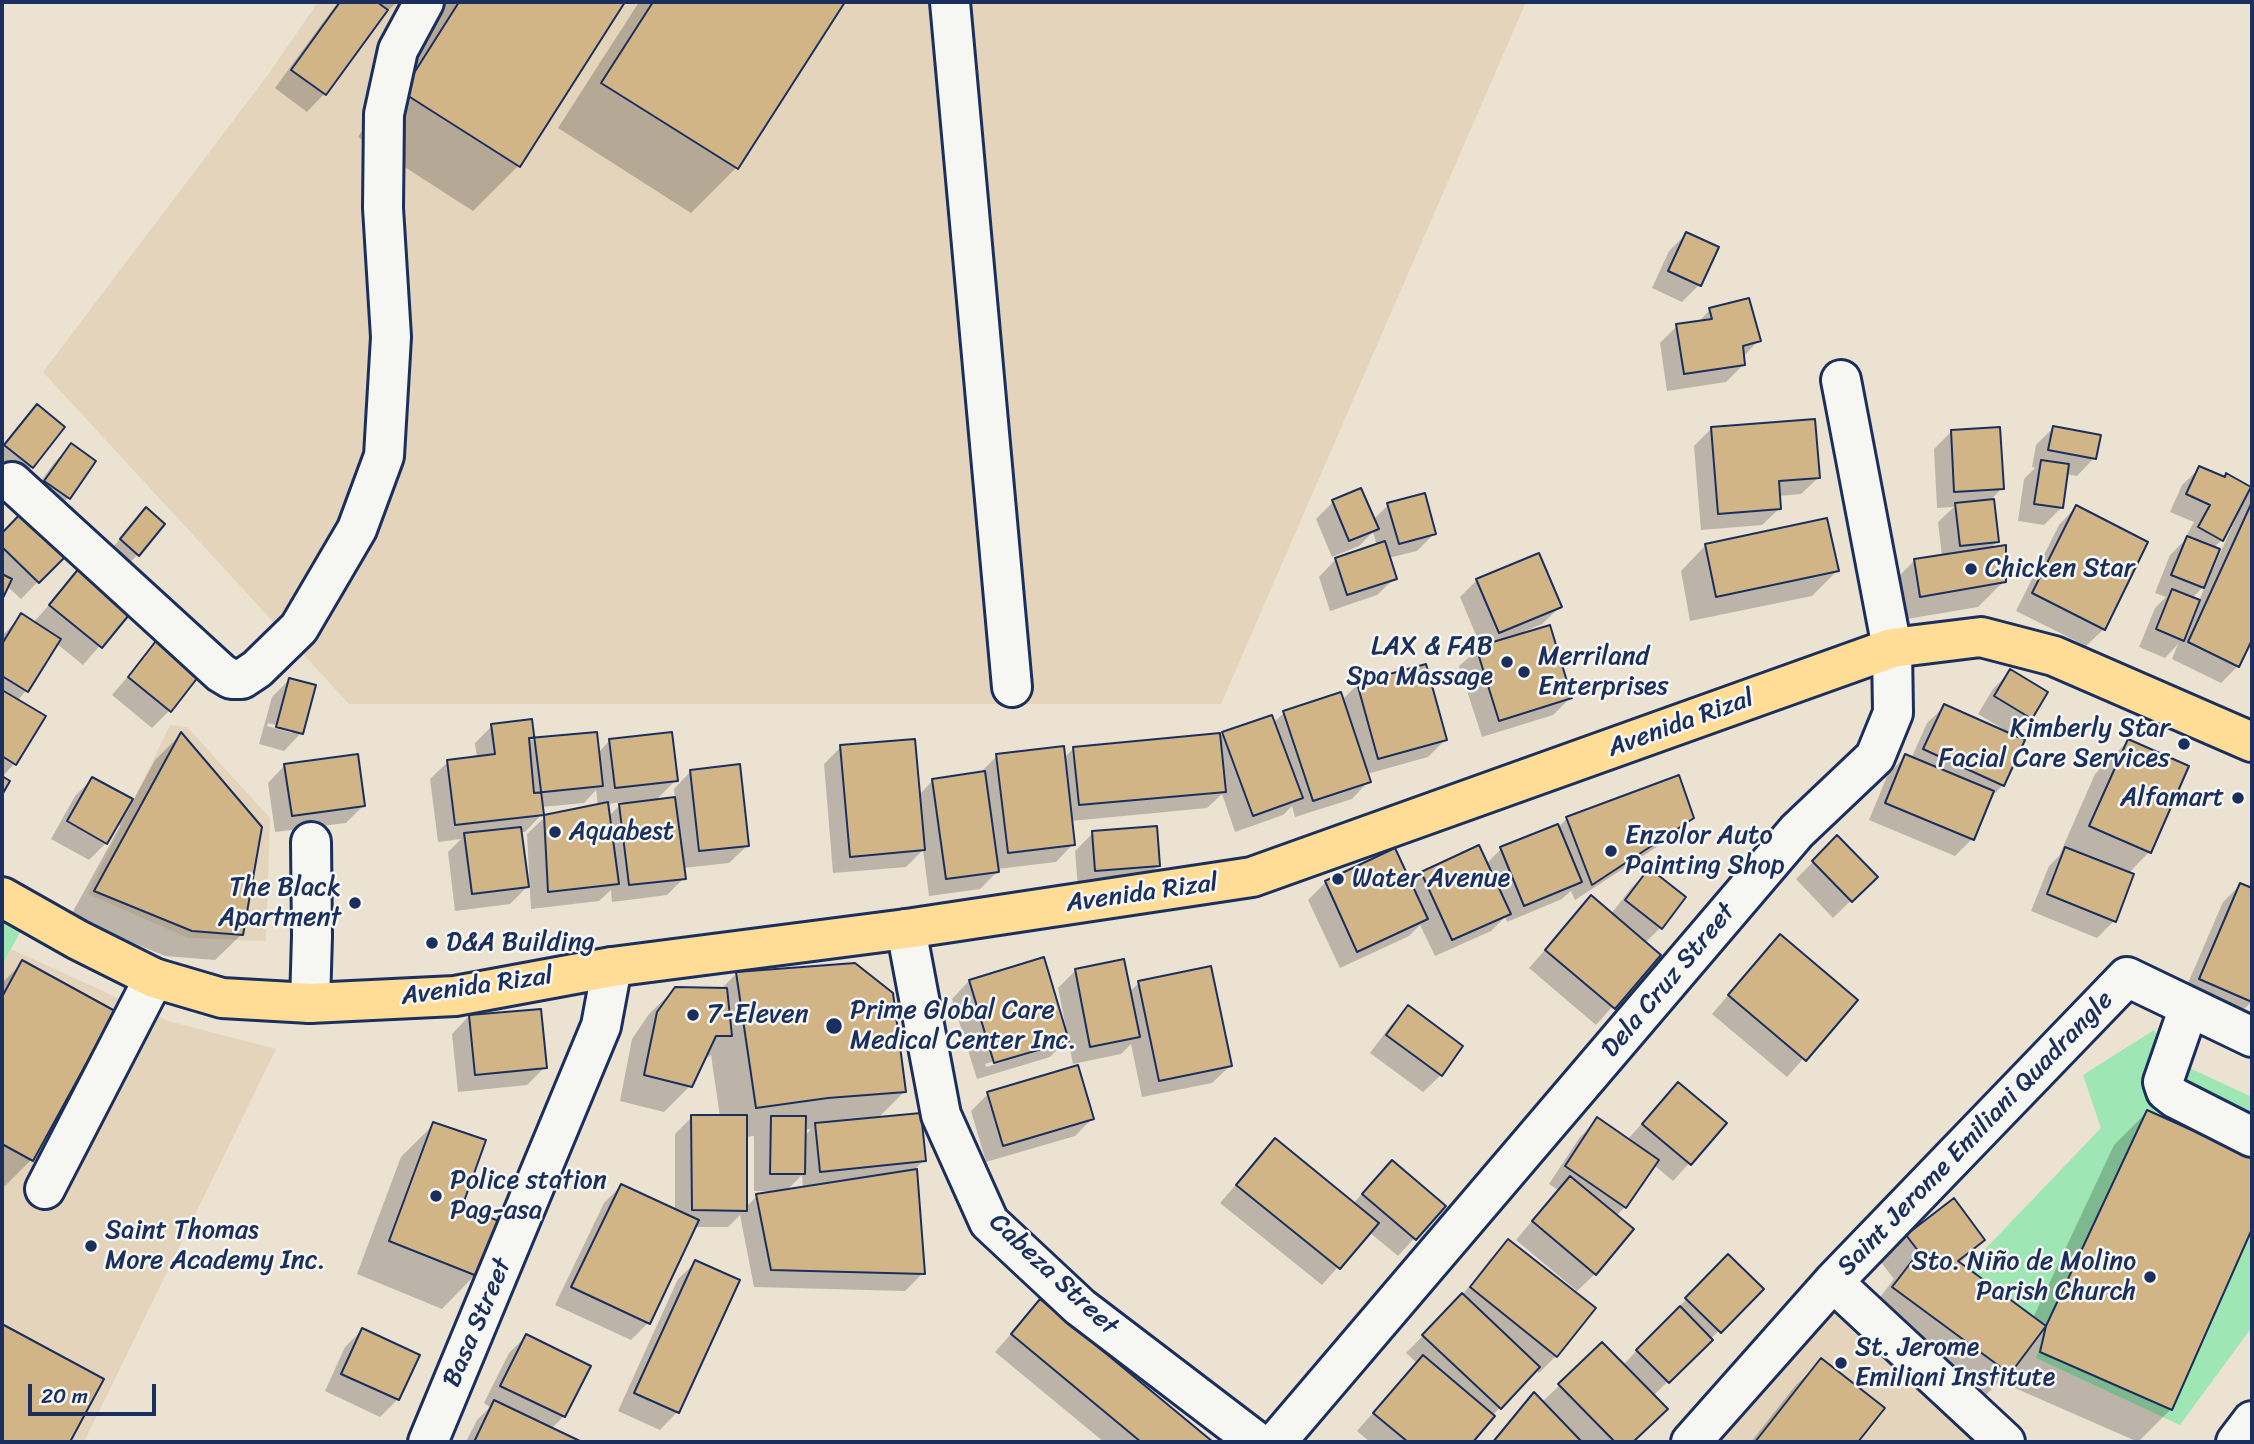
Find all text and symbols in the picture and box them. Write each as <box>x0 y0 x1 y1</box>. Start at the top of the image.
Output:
place label: Chicken Star <box>1985 553 2134 585</box>
marker: Chicken Star <box>1963 561 1979 577</box>
place label: LAX & FAB Spa Massage <box>1346 631 1493 692</box>
place label: Merriland Enterprises <box>1538 641 1669 702</box>
marker: LAX & FAB Spa Massage <box>1499 654 1515 670</box>
marker: Merriland Enterprises <box>1516 664 1532 680</box>
street label: Avenida Rizal <box>1604 683 1758 765</box>
place label: Kimberly Star Facial Care Services <box>1938 713 2170 774</box>
marker: Kimberly Star Facial Care Services <box>2176 736 2192 752</box>
place label: Alfamart <box>2120 782 2224 814</box>
marker: Alfamart <box>2230 790 2246 806</box>
place label: Aquabest <box>569 816 674 848</box>
place label: Enzolor Auto Painting Shop <box>1625 820 1784 882</box>
marker: Aquabest <box>547 824 563 840</box>
marker: Enzolor Auto Painting Shop <box>1603 843 1619 859</box>
place label: Water Avenue <box>1352 863 1510 895</box>
street label: Avenida Rizal <box>1064 868 1220 920</box>
marker: Water Avenue <box>1330 871 1346 887</box>
place label: The Black Apartment <box>218 872 341 934</box>
marker: The Black Apartment <box>347 895 363 911</box>
street label: Dela Cruz Street <box>1595 898 1743 1064</box>
place label: D&A Building <box>446 927 595 959</box>
marker: D&A Building <box>424 935 440 951</box>
street label: Avenida Rizal <box>399 961 555 1013</box>
street label: Saint Jerome Emiliani Quadrangle <box>1831 985 2121 1283</box>
place label: Prime Global Care Medical Center Inc. <box>850 995 1077 1056</box>
place label: 7-Eleven <box>707 999 809 1031</box>
marker: 7-Eleven <box>685 1007 701 1023</box>
marker: Prime Global Care Medical Center Inc. <box>824 1016 844 1036</box>
place label: Police station Pag-asa <box>450 1165 607 1226</box>
marker: Police station Pag-asa <box>428 1188 444 1204</box>
street label: Cabeza Street <box>982 1207 1124 1343</box>
place label: Saint Thomas More Academy Inc. <box>105 1215 326 1276</box>
marker: Saint Thomas More Academy Inc. <box>83 1238 99 1254</box>
place label: Sto. Niño de Molino Parish Church <box>1912 1246 2136 1308</box>
street label: Basa Street <box>437 1254 519 1392</box>
marker: Sto. Niño de Molino Parish Church <box>2142 1269 2158 1285</box>
place label: St. Jerome Emiliani Institute <box>1855 1332 2055 1394</box>
marker: St. Jerome Emiliani Institute <box>1833 1355 1849 1371</box>
scale bar <box>32 1370 159 1414</box>
text: 20 m <box>41 1377 88 1415</box>

